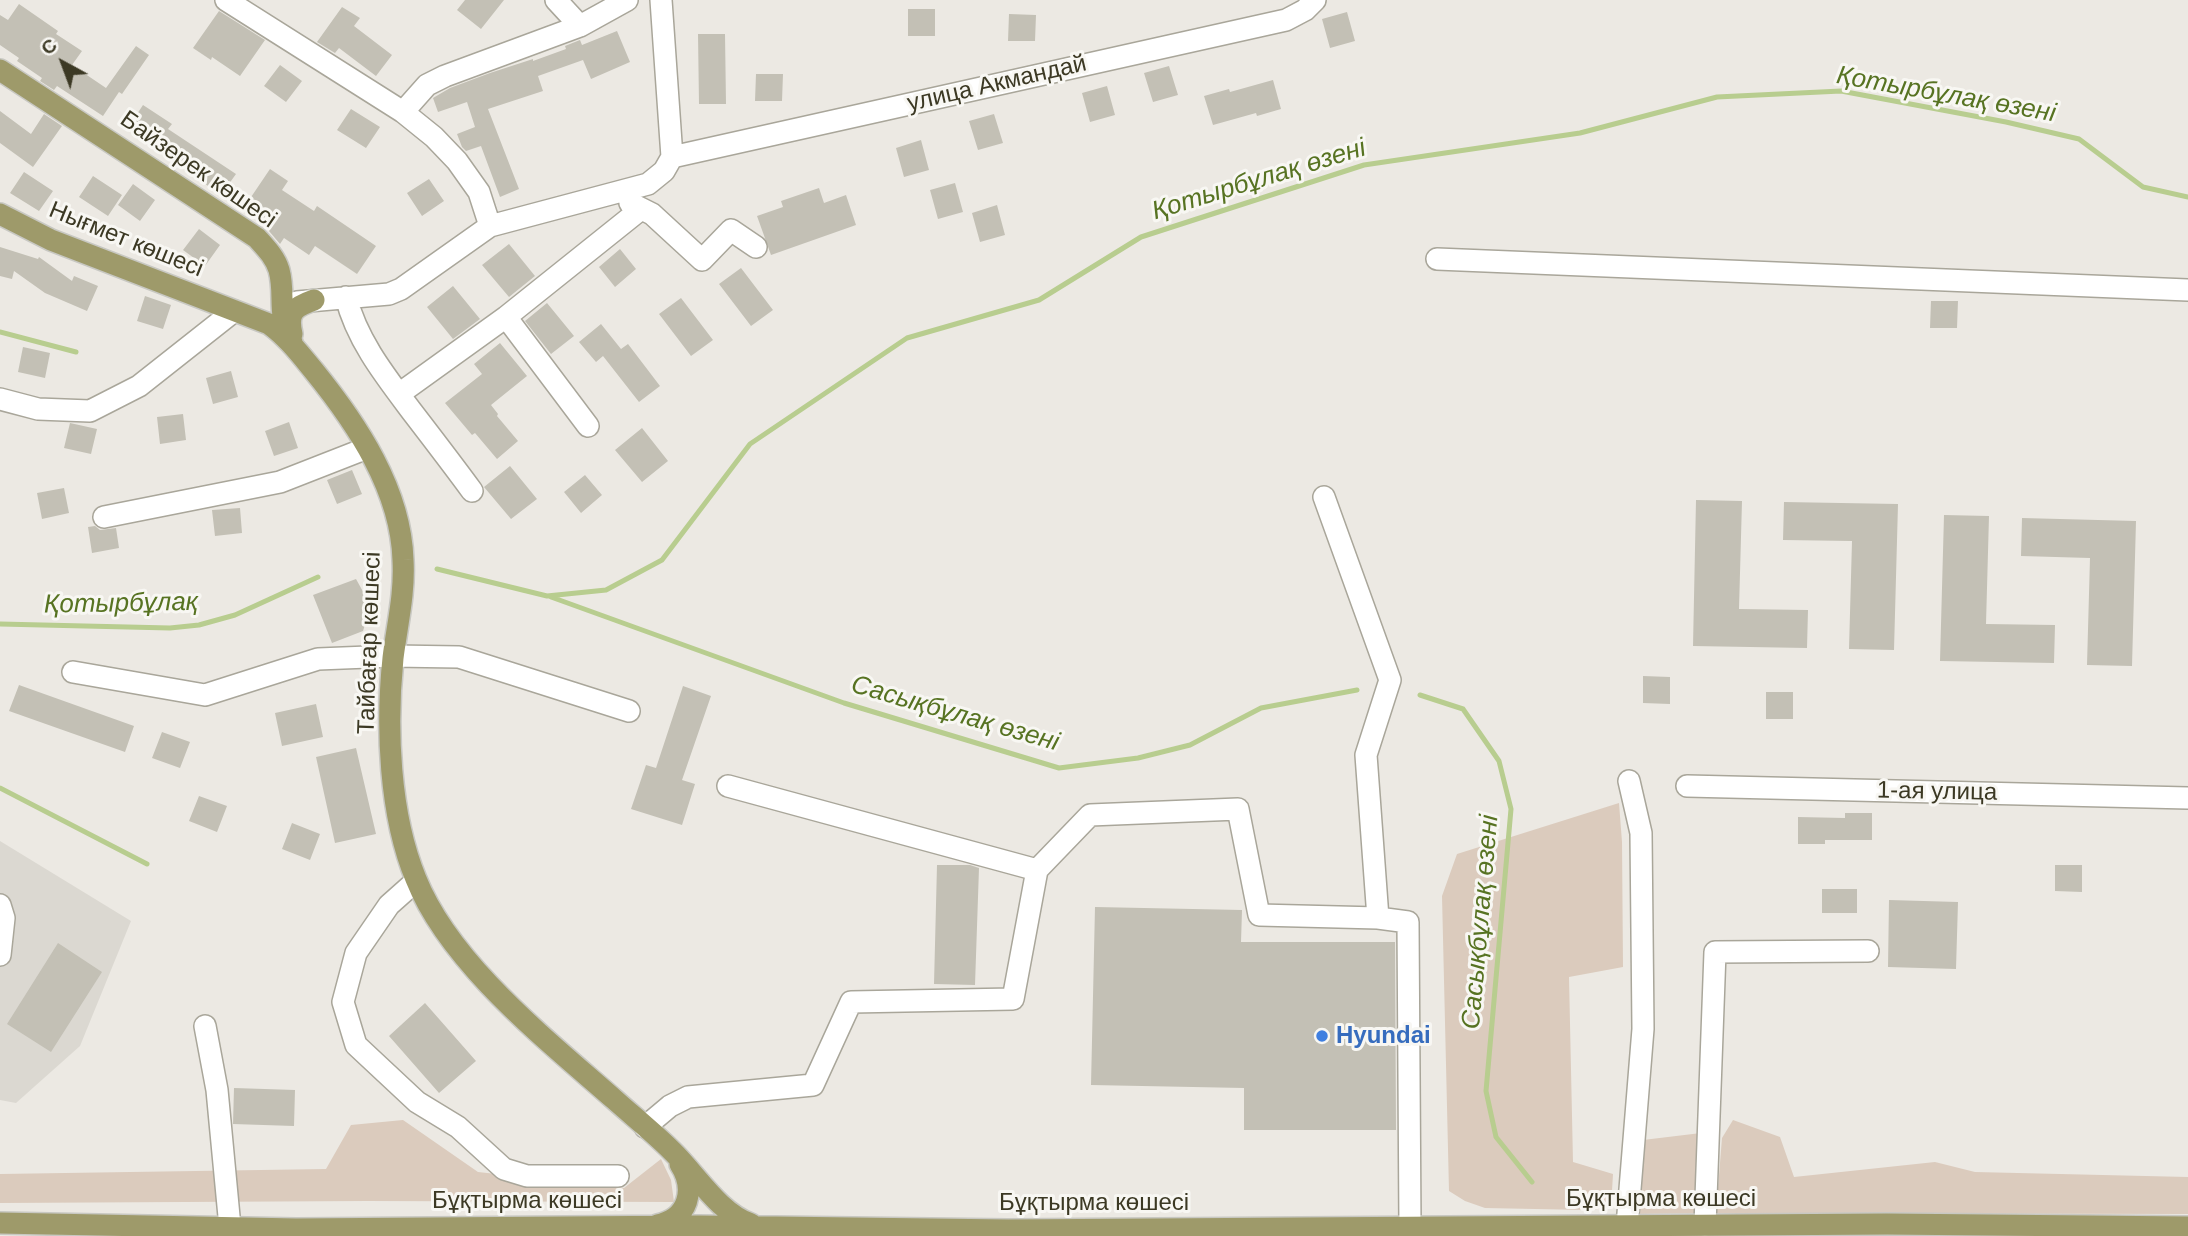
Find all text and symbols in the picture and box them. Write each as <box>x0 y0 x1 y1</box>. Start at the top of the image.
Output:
north arrow <box>28 28 98 98</box>
text: С <box>37 34 61 59</box>
street label: улица Акмандай <box>905 49 1089 119</box>
water label: Қотырбұлақ өзені <box>1834 60 2058 130</box>
street label: Байзерек көшесі <box>114 105 282 235</box>
water label: Қотырбұлақ өзені <box>1148 133 1370 227</box>
street label: Нығмет көшесі <box>45 196 207 284</box>
street label: Тайбағар көшесі <box>352 551 388 735</box>
water label: Қотырбұлақ <box>44 587 198 621</box>
water label: Сасықбұлақ өзені <box>847 669 1063 759</box>
street label: 1-ая улица <box>1877 777 1997 807</box>
water label: Сасықбұлақ өзені <box>1456 814 1506 1030</box>
place label: Hyundai <box>1336 1022 1431 1050</box>
marker: Hyundai <box>1314 1028 1330 1044</box>
street label: Бұқтырма көшесі <box>1566 1185 1756 1213</box>
street label: Бұқтырма көшесі <box>432 1187 622 1215</box>
street label: Бұқтырма көшесі <box>999 1189 1189 1217</box>

